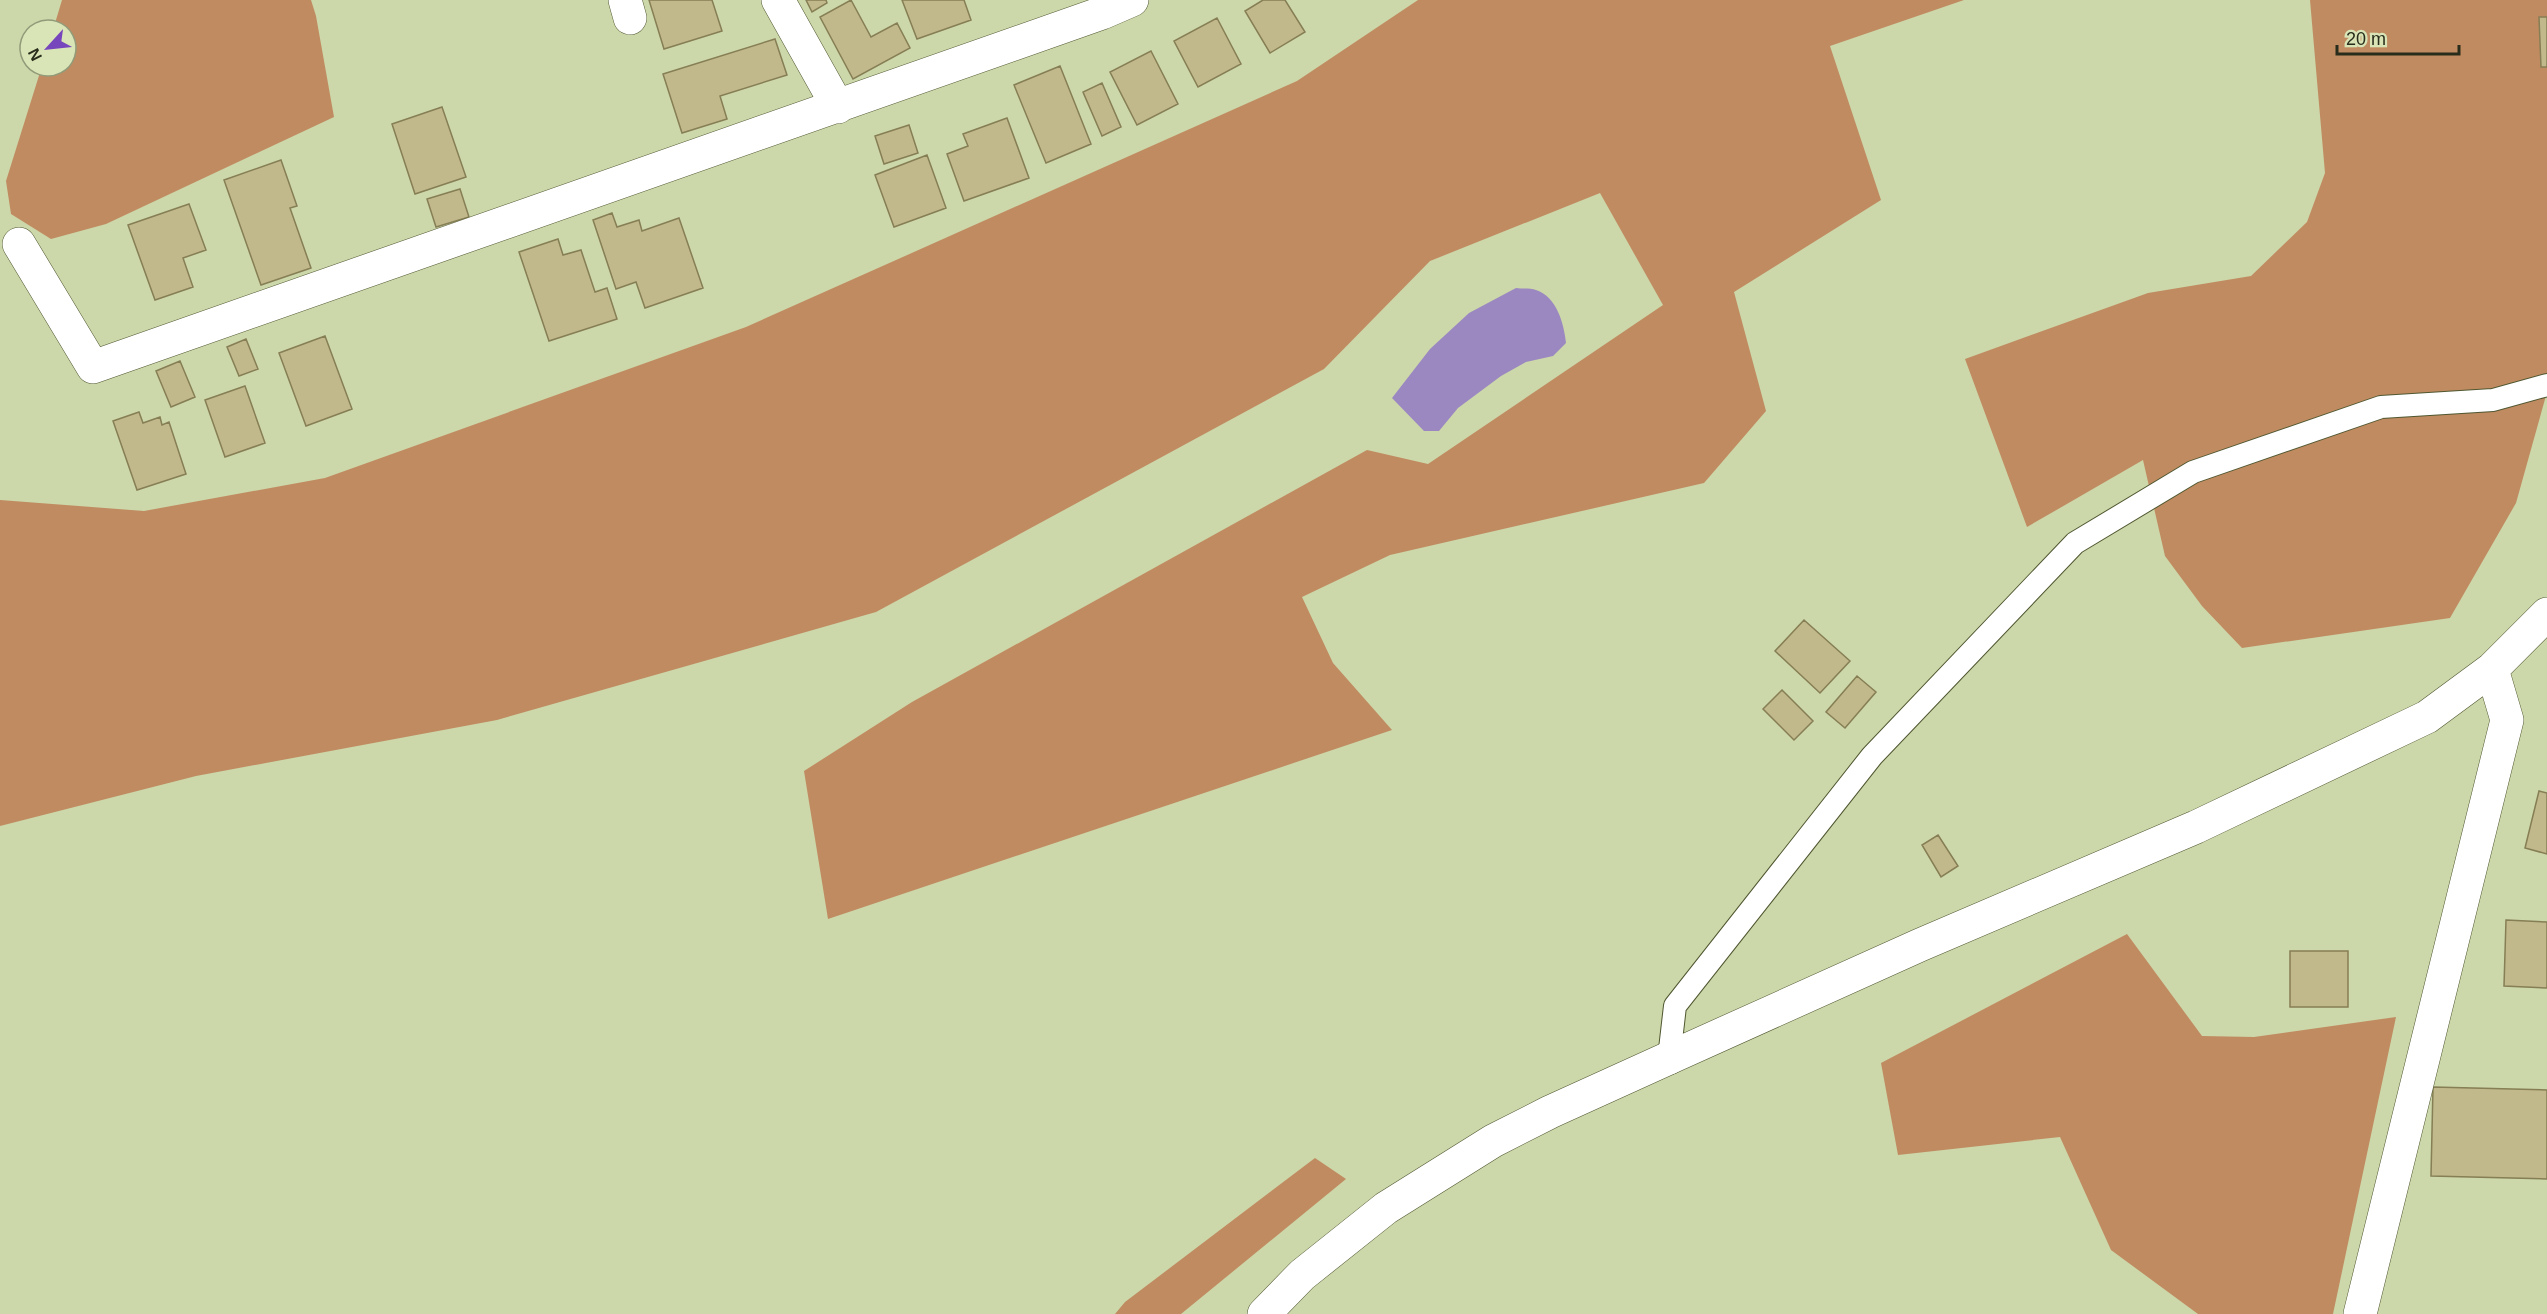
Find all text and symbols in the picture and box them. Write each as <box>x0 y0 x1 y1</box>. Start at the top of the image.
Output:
north arrow <box>18 18 78 78</box>
scale bar <box>2337 18 2458 56</box>
text: 20 m <box>2346 29 2386 49</box>
text: N <box>25 46 45 64</box>

